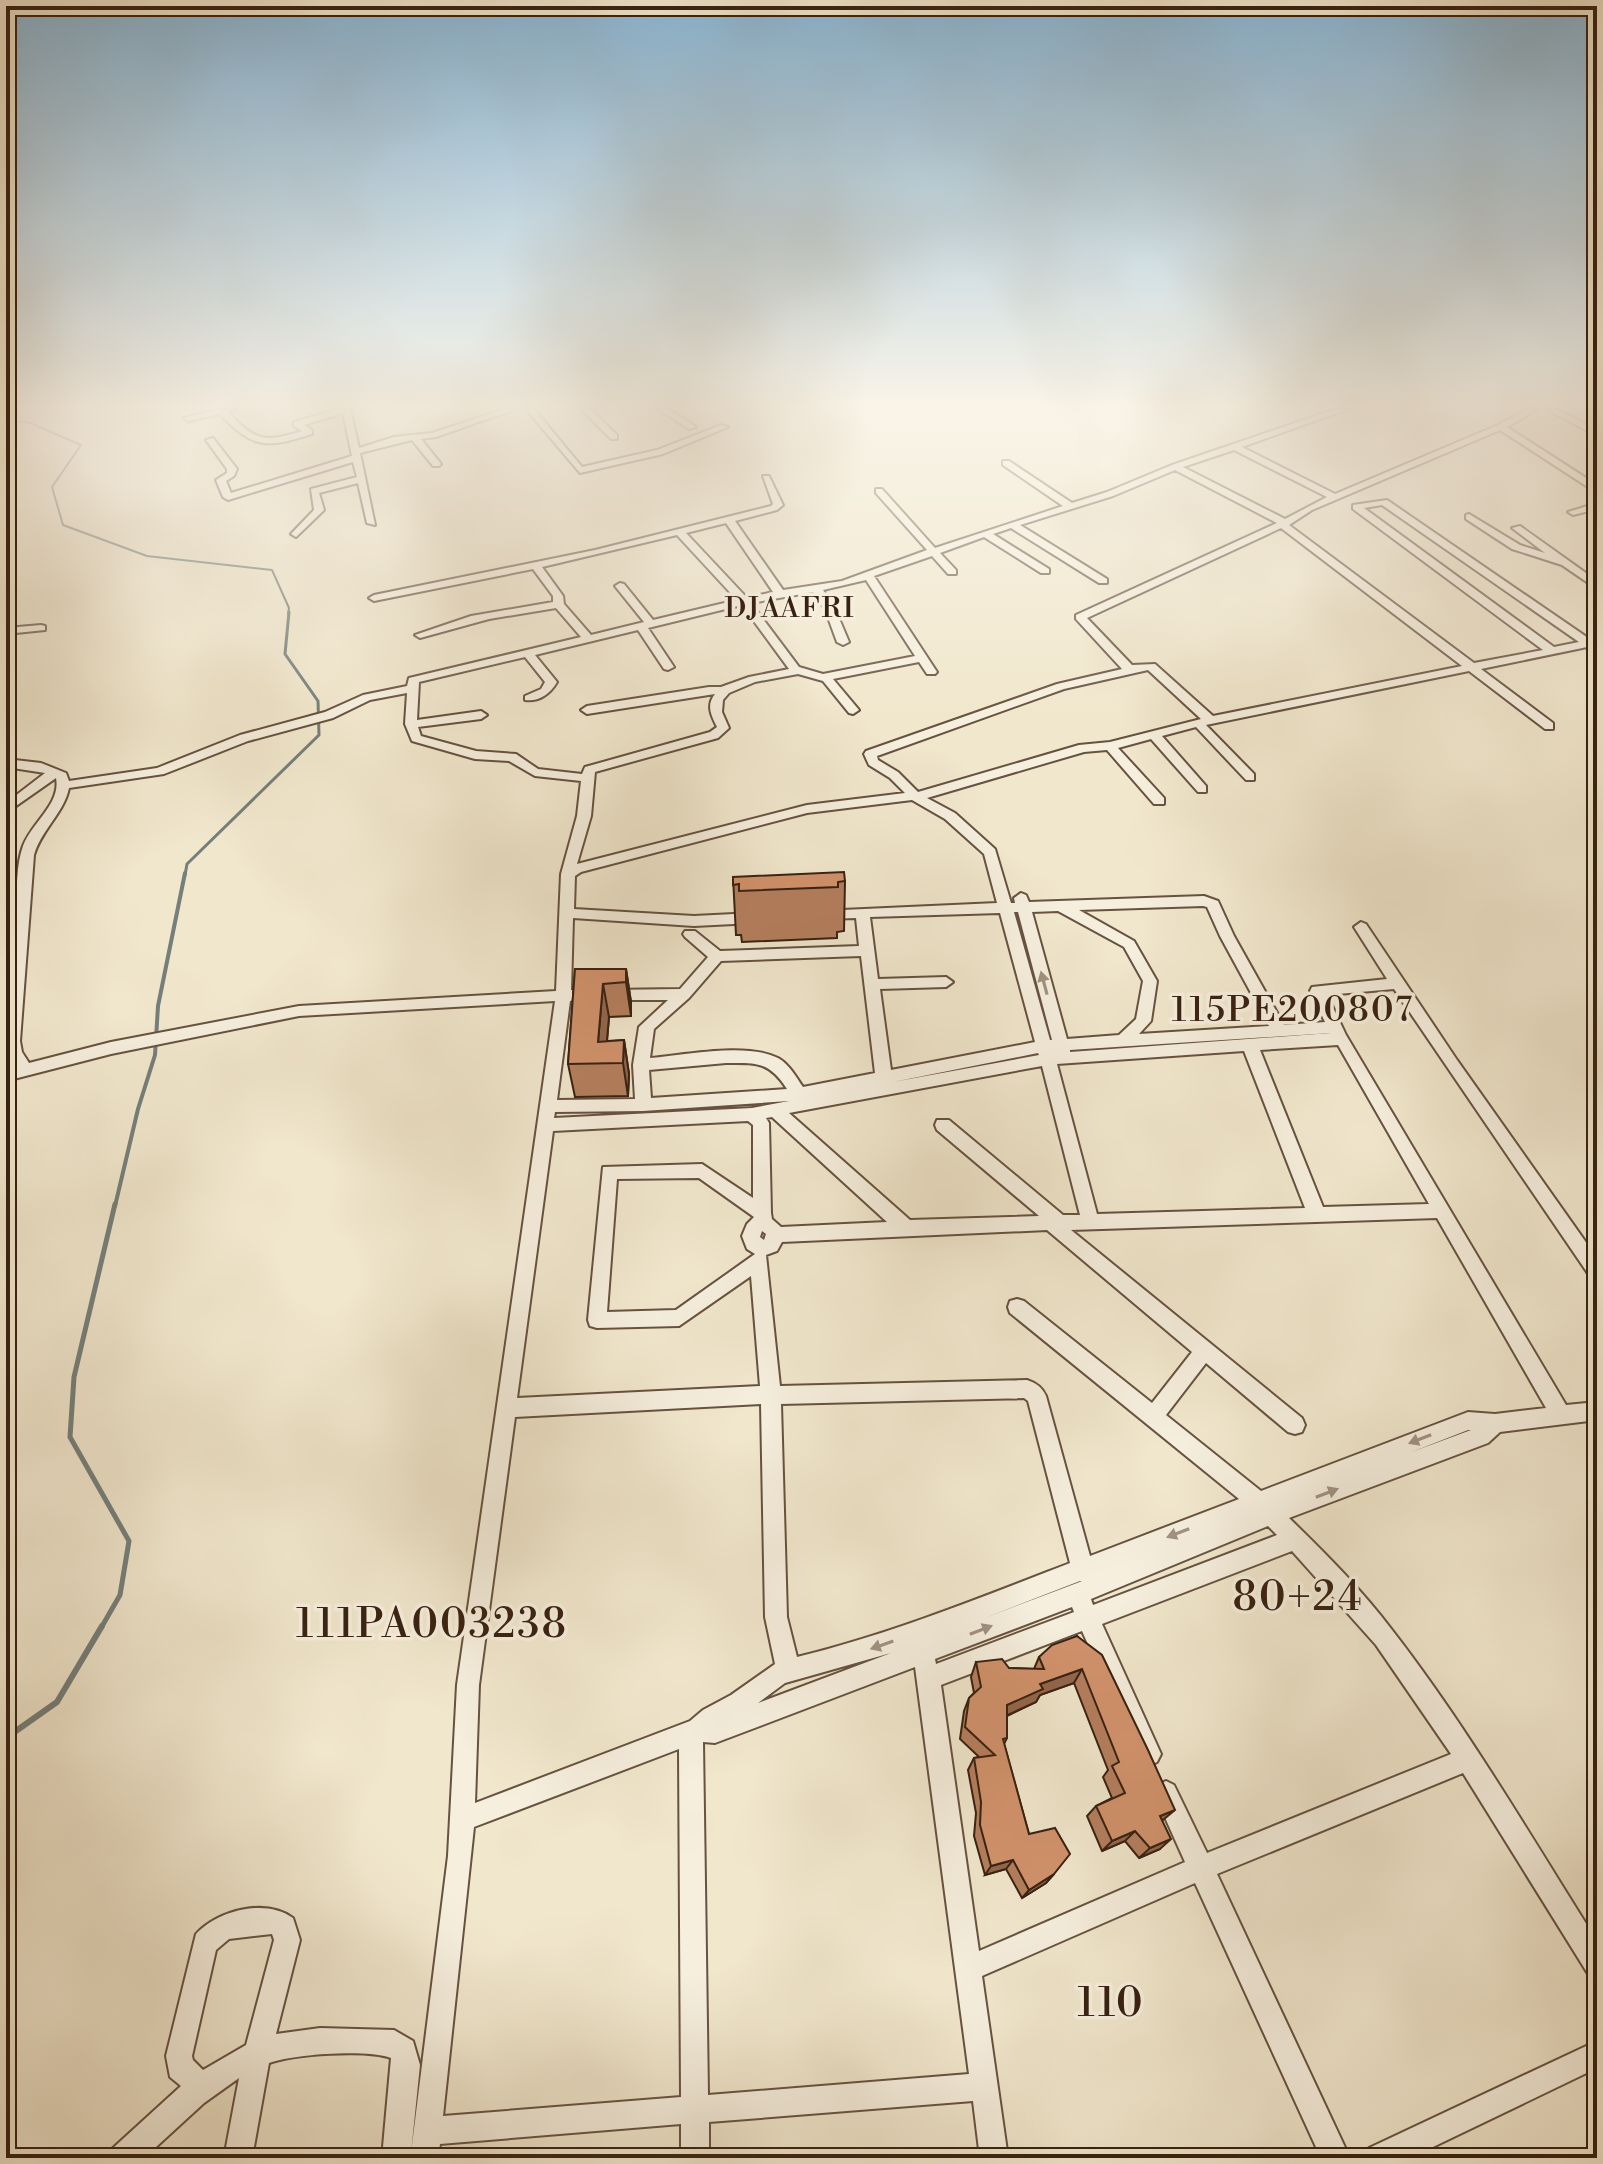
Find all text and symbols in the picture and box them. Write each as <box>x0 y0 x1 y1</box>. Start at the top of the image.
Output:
district label: DJAAFRI <box>724 591 856 626</box>
one-way arrow <box>1038 970 1050 995</box>
district label: 115PE200807 <box>1172 990 1414 1032</box>
one-way arrow <box>1408 1433 1432 1446</box>
one-way arrow <box>1315 1486 1339 1499</box>
one-way arrow <box>1166 1527 1190 1540</box>
district label: 80+24 <box>1232 1573 1364 1623</box>
district label: 111PA003238 <box>296 1600 568 1650</box>
one-way arrow <box>970 1623 994 1636</box>
one-way arrow <box>870 1639 894 1651</box>
district label: 110 <box>1078 1979 1145 2029</box>

